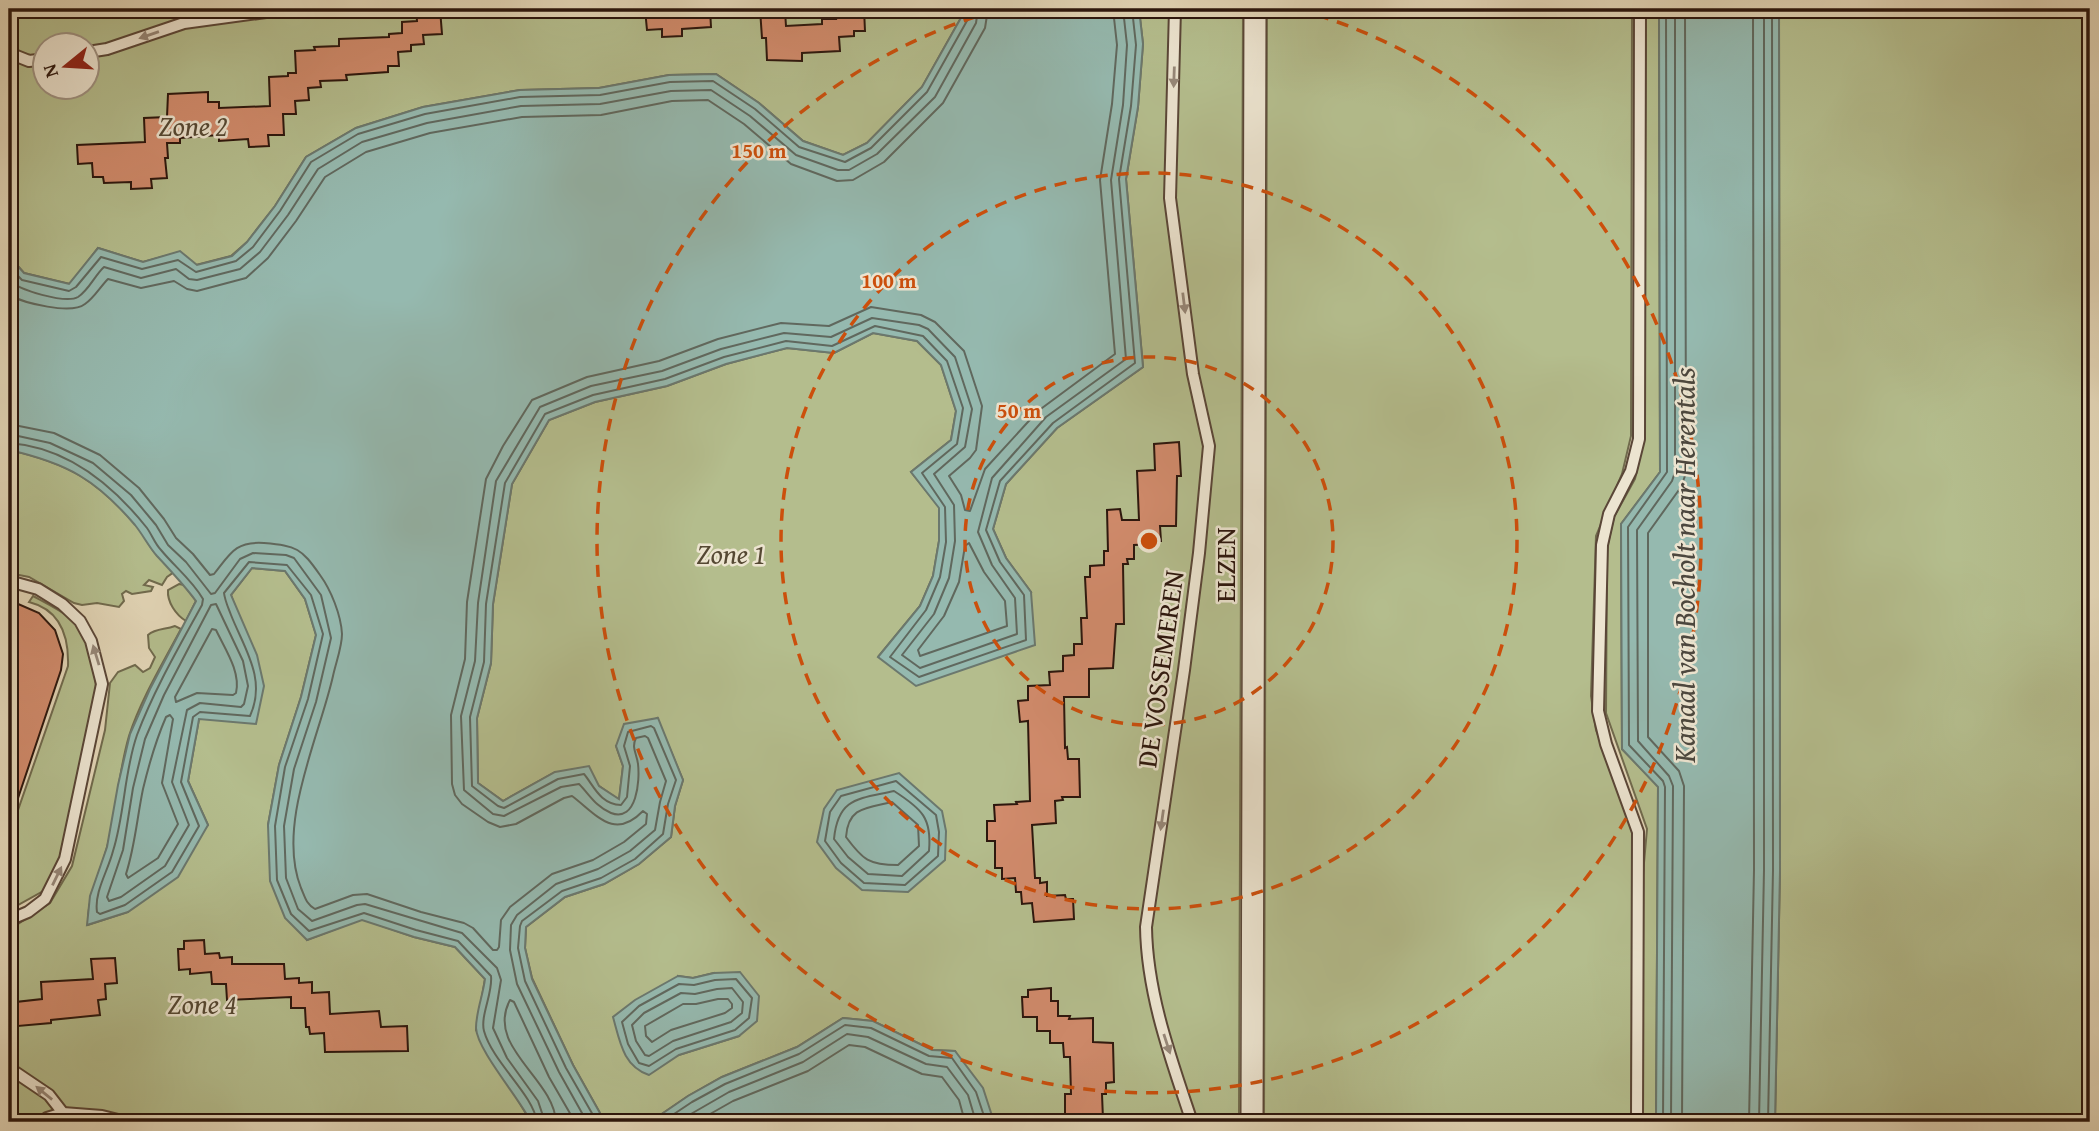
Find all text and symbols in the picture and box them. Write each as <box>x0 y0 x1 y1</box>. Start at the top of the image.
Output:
one-way arrow <box>139 30 160 41</box>
north arrow <box>32 32 102 102</box>
text: N <box>34 61 65 82</box>
one-way arrow <box>1169 66 1180 88</box>
park label: Zone 2 <box>159 105 228 146</box>
text: 150 m <box>731 135 787 166</box>
text: 100 m <box>861 265 917 296</box>
one-way arrow <box>1178 293 1189 315</box>
water label: Kanaal van Bocholt naar Herentals <box>1662 367 1706 764</box>
text: 50 m <box>997 395 1041 426</box>
street label: ELZEN <box>1204 527 1245 603</box>
centre of rings <box>1137 529 1161 553</box>
park label: Zone 1 <box>697 533 765 574</box>
street label: DE VOSSEMEREN <box>1125 568 1194 770</box>
one-way arrow <box>90 645 100 666</box>
one-way arrow <box>1156 809 1167 831</box>
one-way arrow <box>51 866 63 886</box>
park label: Zone 4 <box>168 983 236 1024</box>
one-way arrow <box>1162 1033 1172 1054</box>
one-way arrow <box>35 1085 53 1100</box>

